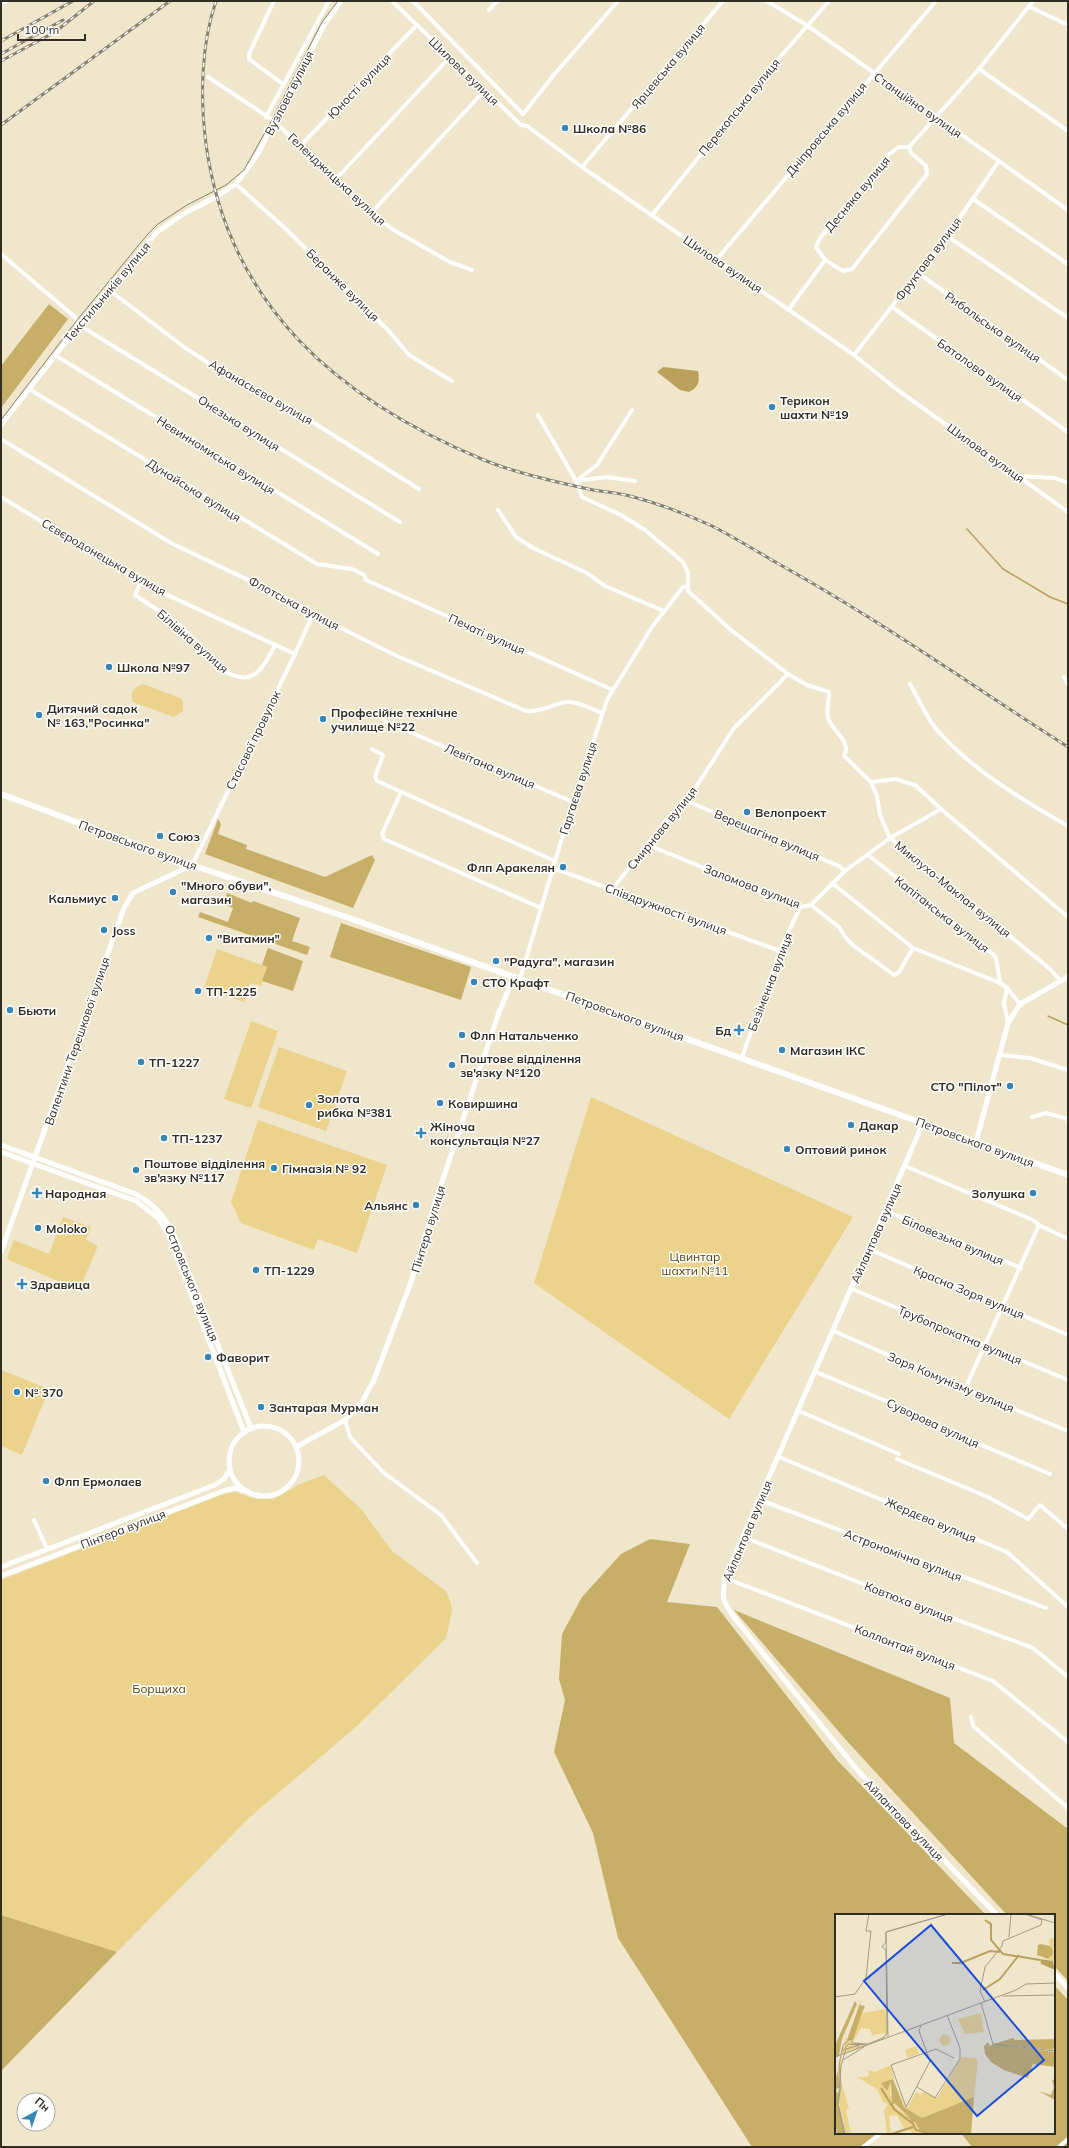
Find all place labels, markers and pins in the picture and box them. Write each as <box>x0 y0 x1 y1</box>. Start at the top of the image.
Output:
place label: Школа №86 <box>573 121 646 136</box>
marker: Школа №86 <box>560 123 570 133</box>
place label: Терикон шахти №19 <box>780 393 849 422</box>
marker: Терикон шахти №19 <box>767 402 777 412</box>
place label: Школа №97 <box>117 660 190 675</box>
marker: Школа №97 <box>104 662 114 672</box>
place label: Дитячий садок № 163,"Росинка" <box>47 701 150 730</box>
place label: Професійне технічне училище №22 <box>331 705 458 734</box>
marker: Дитячий садок № 163,"Росинка" <box>34 710 44 720</box>
marker: Професійне технічне училище №22 <box>318 714 328 724</box>
place label: Велопроект <box>755 805 826 820</box>
marker: Велопроект <box>742 807 752 817</box>
place label: Союз <box>168 829 200 844</box>
marker: Союз <box>155 831 165 841</box>
place label: Флп Аракелян <box>467 860 555 875</box>
marker: Флп Аракелян <box>558 862 568 872</box>
place label: "Много обуви", магазин <box>181 878 272 907</box>
marker: "Много обуви", магазин <box>168 887 178 897</box>
place label: Кальмиус <box>48 891 107 906</box>
marker: Кальмиус <box>110 893 120 903</box>
place label: Joss <box>112 923 135 938</box>
marker: Joss <box>99 925 109 935</box>
place label: "Витамин" <box>217 931 280 946</box>
marker: "Витамин" <box>204 933 214 943</box>
place label: "Радуга", магазин <box>504 954 614 969</box>
marker: "Радуга", магазин <box>491 956 501 966</box>
place label: СТО Крафт <box>482 975 550 990</box>
marker: СТО Крафт <box>469 977 479 987</box>
place label: ТП-1225 <box>206 984 257 999</box>
marker: ТП-1225 <box>193 986 203 996</box>
place label: Бьюти <box>18 1003 56 1018</box>
marker: Бьюти <box>5 1005 15 1015</box>
place label: Бд <box>715 1023 731 1038</box>
marker: Бд <box>734 1025 744 1035</box>
place label: Флп Натальченко <box>470 1028 579 1043</box>
marker: Флп Натальченко <box>457 1030 467 1040</box>
place label: Магазин ІКС <box>790 1043 865 1058</box>
marker: Магазин ІКС <box>777 1045 787 1055</box>
place label: Поштове відділення зв'язку №120 <box>460 1051 581 1080</box>
place label: ТП-1227 <box>149 1055 200 1070</box>
marker: ТП-1227 <box>136 1057 146 1067</box>
marker: Поштове відділення зв'язку №120 <box>447 1060 457 1070</box>
place label: СТО "Пілот" <box>930 1079 1002 1094</box>
marker: СТО "Пілот" <box>1005 1081 1015 1091</box>
place label: Золота рибка №381 <box>317 1091 392 1120</box>
place label: Ковиршина <box>448 1096 518 1111</box>
marker: Ковиршина <box>435 1098 445 1108</box>
marker: Золота рибка №381 <box>304 1100 314 1110</box>
place label: Дакар <box>859 1118 899 1133</box>
place label: Жіноча консультація №27 <box>430 1119 540 1148</box>
marker: Дакар <box>846 1120 856 1130</box>
marker: Жіноча консультація №27 <box>415 1127 427 1139</box>
place label: ТП-1237 <box>172 1131 223 1146</box>
marker: ТП-1237 <box>159 1133 169 1143</box>
place label: Оптовий ринок <box>795 1142 887 1157</box>
marker: Оптовий ринок <box>782 1144 792 1154</box>
place label: Поштове відділення зв'язку №117 <box>144 1156 265 1185</box>
place label: Гімназія № 92 <box>282 1161 366 1176</box>
marker: Гімназія № 92 <box>269 1163 279 1173</box>
marker: Поштове відділення зв'язку №117 <box>131 1165 141 1175</box>
place label: Народная <box>45 1186 106 1201</box>
place label: Золушка <box>972 1186 1025 1201</box>
marker: Народная <box>32 1188 42 1198</box>
marker: Золушка <box>1028 1188 1038 1198</box>
place label: Альянс <box>364 1198 408 1213</box>
marker: Альянс <box>411 1200 421 1210</box>
place label: Moloko <box>46 1221 87 1236</box>
marker: Moloko <box>33 1223 43 1233</box>
place label: ТП-1229 <box>264 1263 315 1278</box>
marker: ТП-1229 <box>251 1265 261 1275</box>
place label: Здравица <box>30 1277 90 1292</box>
marker: Здравица <box>17 1279 27 1289</box>
place label: Фаворит <box>216 1350 270 1365</box>
marker: Фаворит <box>203 1352 213 1362</box>
place label: № 370 <box>25 1385 63 1400</box>
marker: № 370 <box>12 1387 22 1397</box>
place label: Зантарая Мурман <box>269 1400 379 1415</box>
marker: Зантарая Мурман <box>256 1402 266 1412</box>
place label: Флп Ермолаев <box>54 1474 142 1489</box>
marker: Флп Ермолаев <box>41 1476 51 1486</box>

